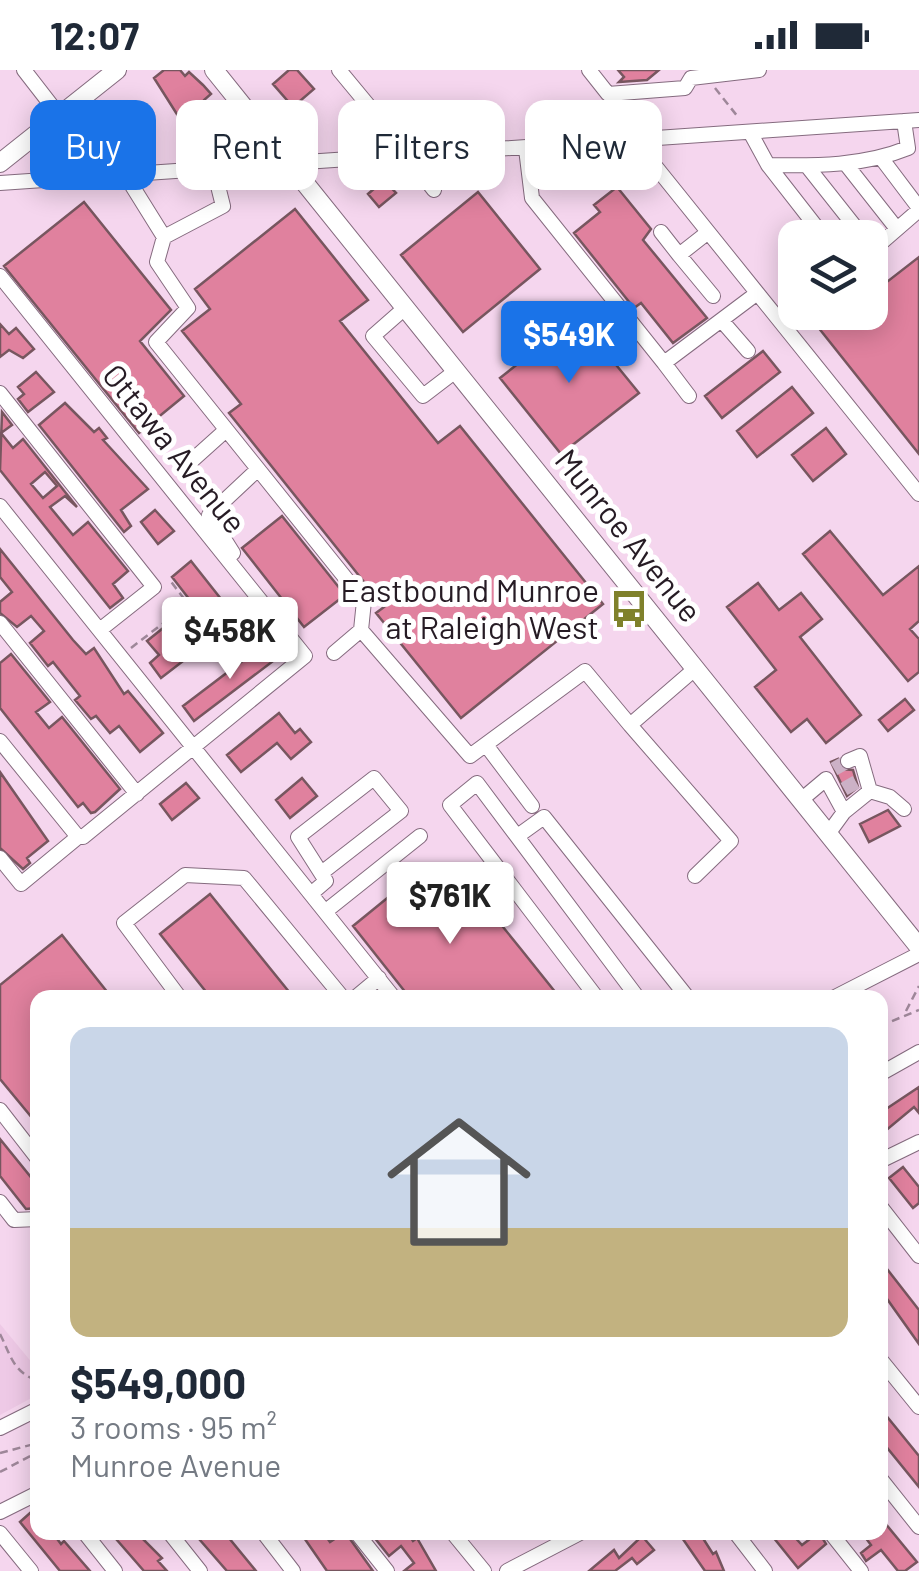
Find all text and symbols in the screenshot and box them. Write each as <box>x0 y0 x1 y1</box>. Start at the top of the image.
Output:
text: 12:07 <box>50 12 139 58</box>
chip: Buy <box>30 100 156 190</box>
chip: Rent <box>176 100 318 190</box>
chip: Filters <box>338 100 505 190</box>
chip: New <box>525 100 662 190</box>
map controls <box>778 220 888 330</box>
button: layers <box>778 220 888 330</box>
pin: $549K <box>499 301 639 386</box>
text: $549K <box>523 314 615 352</box>
street label: Ottawa Avenue <box>96 356 255 540</box>
street label: Munroe Avenue <box>548 441 711 629</box>
place label: Eastbound Munroe at Raleigh West <box>340 570 599 645</box>
bus stop icon: Eastbound Munroe at Raleigh West <box>608 588 650 630</box>
pin: $458K <box>160 597 300 682</box>
text: $458K <box>184 610 276 648</box>
pin: $761K <box>380 862 520 947</box>
text: $761K <box>409 875 491 913</box>
icon: home <box>369 1092 549 1272</box>
text: $549,000 <box>70 1357 246 1407</box>
text: 3 rooms · 95 m² <box>70 1407 277 1445</box>
text: Munroe Avenue <box>70 1445 281 1483</box>

